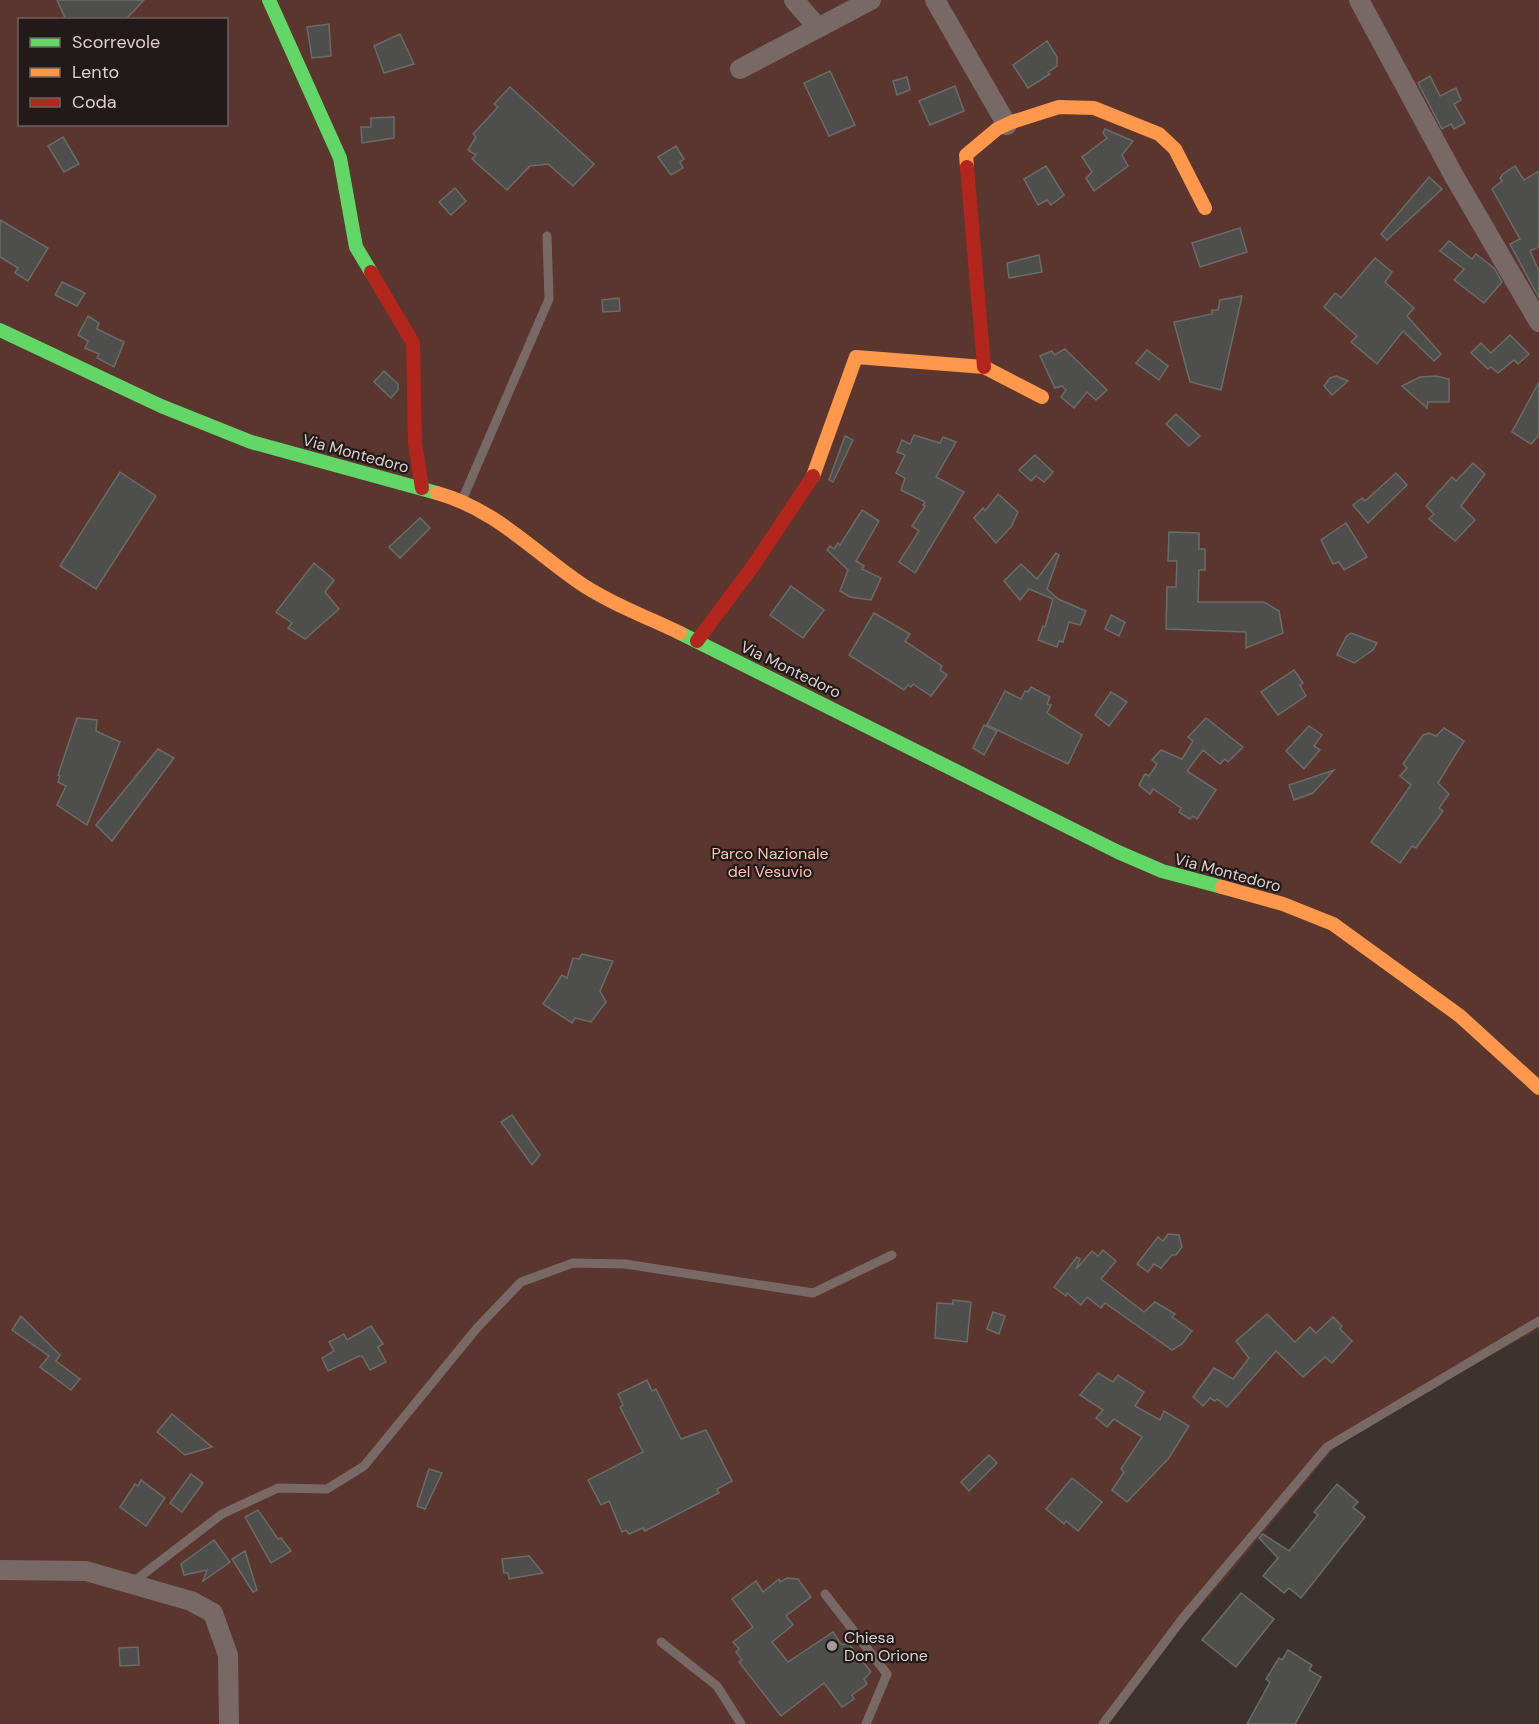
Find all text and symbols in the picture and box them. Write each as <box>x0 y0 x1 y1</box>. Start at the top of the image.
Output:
legend <box>18 18 228 126</box>
text: Scorrevole <box>72 30 160 54</box>
text: Lento <box>72 60 119 84</box>
text: Coda <box>72 90 117 114</box>
street label: Via Montedoro <box>300 429 411 478</box>
street label: Via Montedoro <box>737 636 845 703</box>
park label: Parco Nazionale del Vesuvio <box>711 843 829 882</box>
street label: Via Montedoro <box>1172 848 1283 897</box>
place label: Chiesa Don Orione <box>844 1627 928 1666</box>
marker: Chiesa Don Orione <box>825 1639 839 1653</box>

